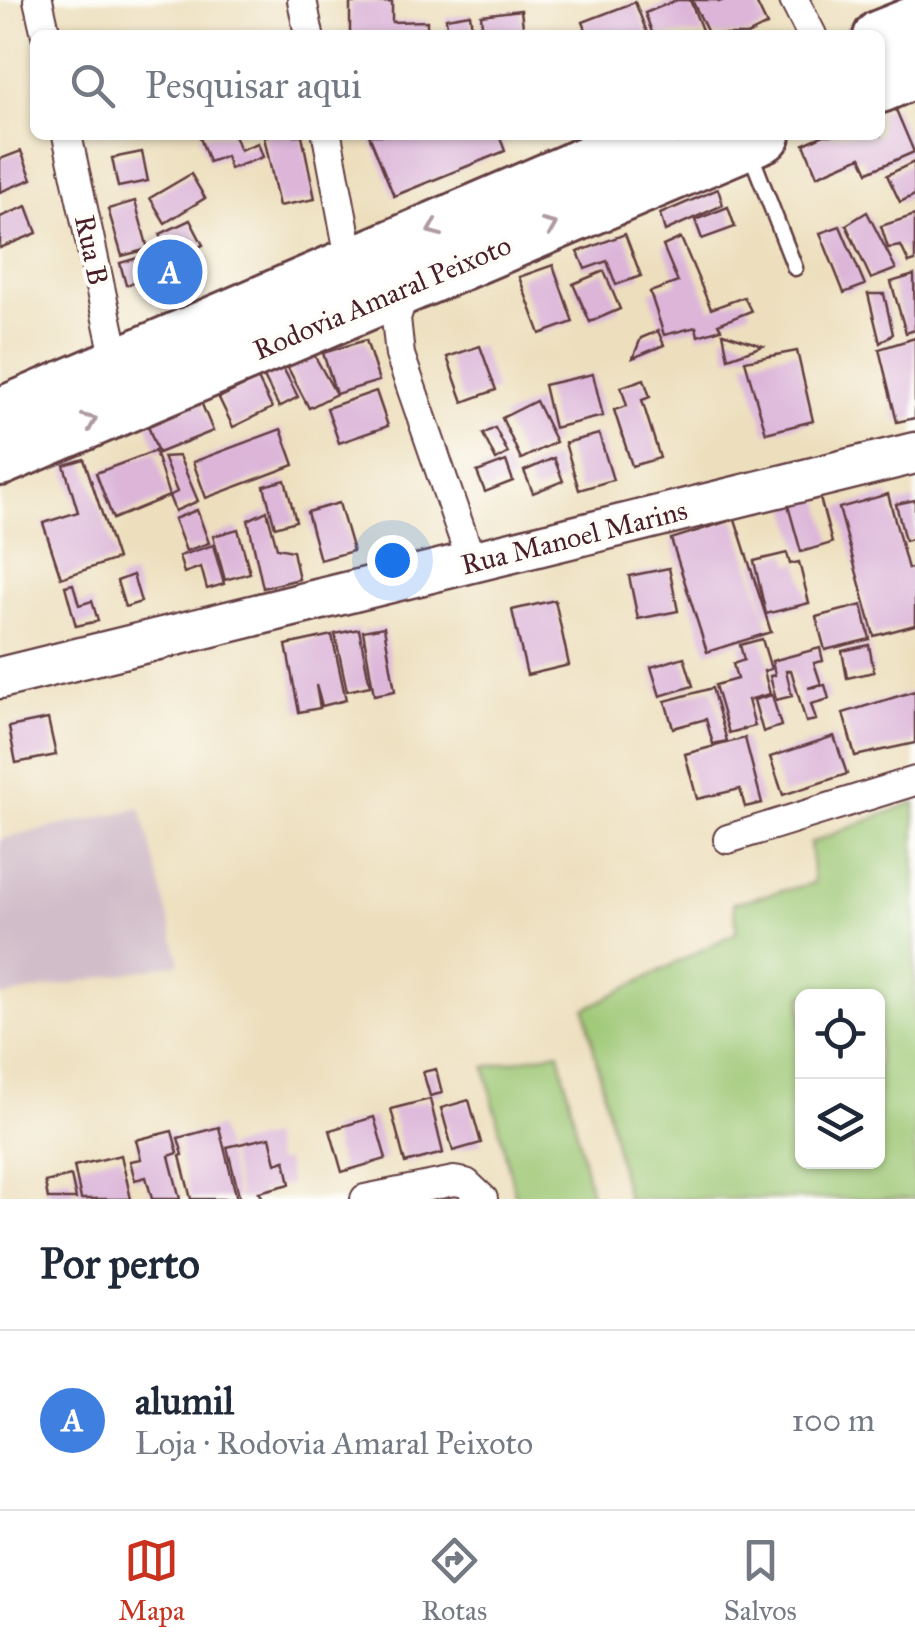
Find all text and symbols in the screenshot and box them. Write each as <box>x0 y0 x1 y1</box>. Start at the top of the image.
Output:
search box <box>30 30 885 140</box>
icon: search <box>65 58 120 113</box>
text: Pesquisar aqui <box>145 62 362 108</box>
street label: Rua B <box>67 212 116 288</box>
one-way arrow <box>426 217 444 237</box>
one-way arrow <box>540 217 558 237</box>
street label: Rodovia Amaral Peixoto <box>248 227 516 368</box>
pin: A <box>138 234 202 310</box>
one-way arrow <box>80 413 98 433</box>
street label: Rua Manoel Marins <box>457 492 691 583</box>
your location <box>367 535 418 586</box>
map controls <box>795 989 885 1169</box>
button: locate <box>795 989 885 1079</box>
button: layers <box>795 1079 885 1169</box>
text: Por perto <box>40 1238 200 1290</box>
text: alumil <box>135 1378 234 1424</box>
text: A <box>62 1401 83 1440</box>
text: 100 m <box>791 1401 875 1440</box>
text: Loja · Rodovia Amaral Peixoto <box>135 1424 533 1463</box>
tab: Mapa <box>118 1533 185 1628</box>
tab: Rotas <box>421 1533 487 1628</box>
tab: Salvos <box>724 1533 797 1628</box>

